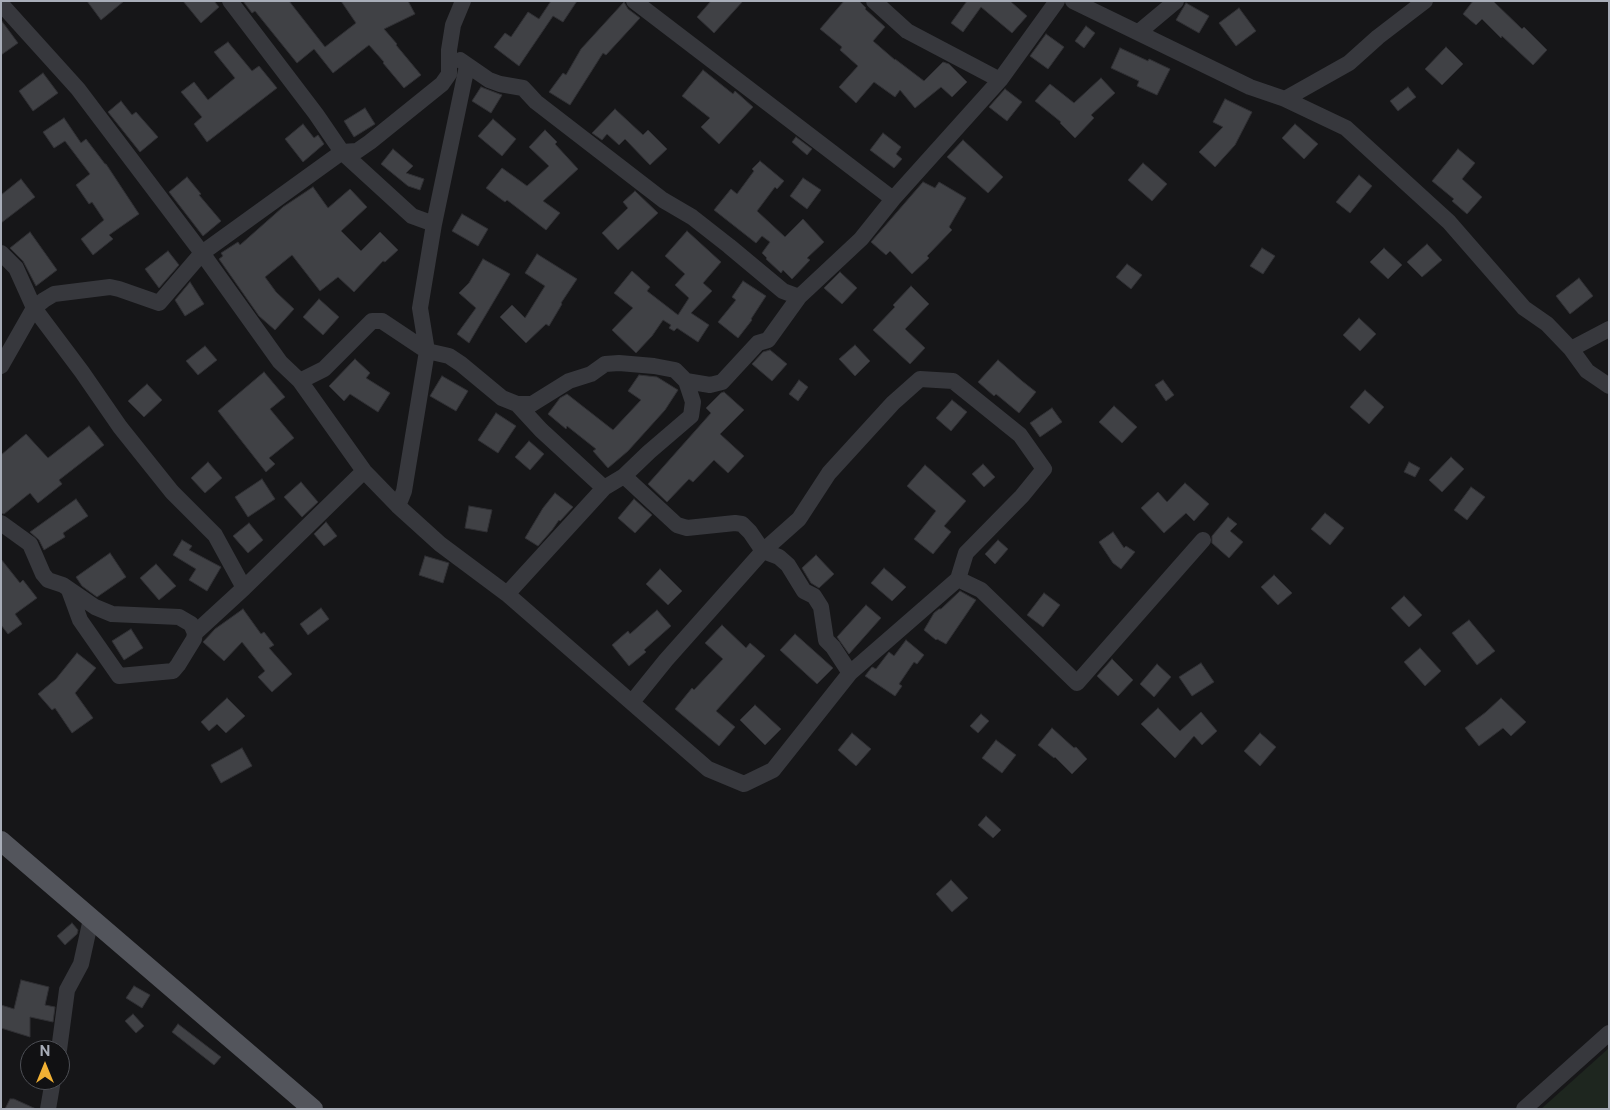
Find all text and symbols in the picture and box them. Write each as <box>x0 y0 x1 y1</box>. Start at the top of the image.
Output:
north arrow <box>20 1040 70 1090</box>
text: N <box>40 1043 50 1059</box>

